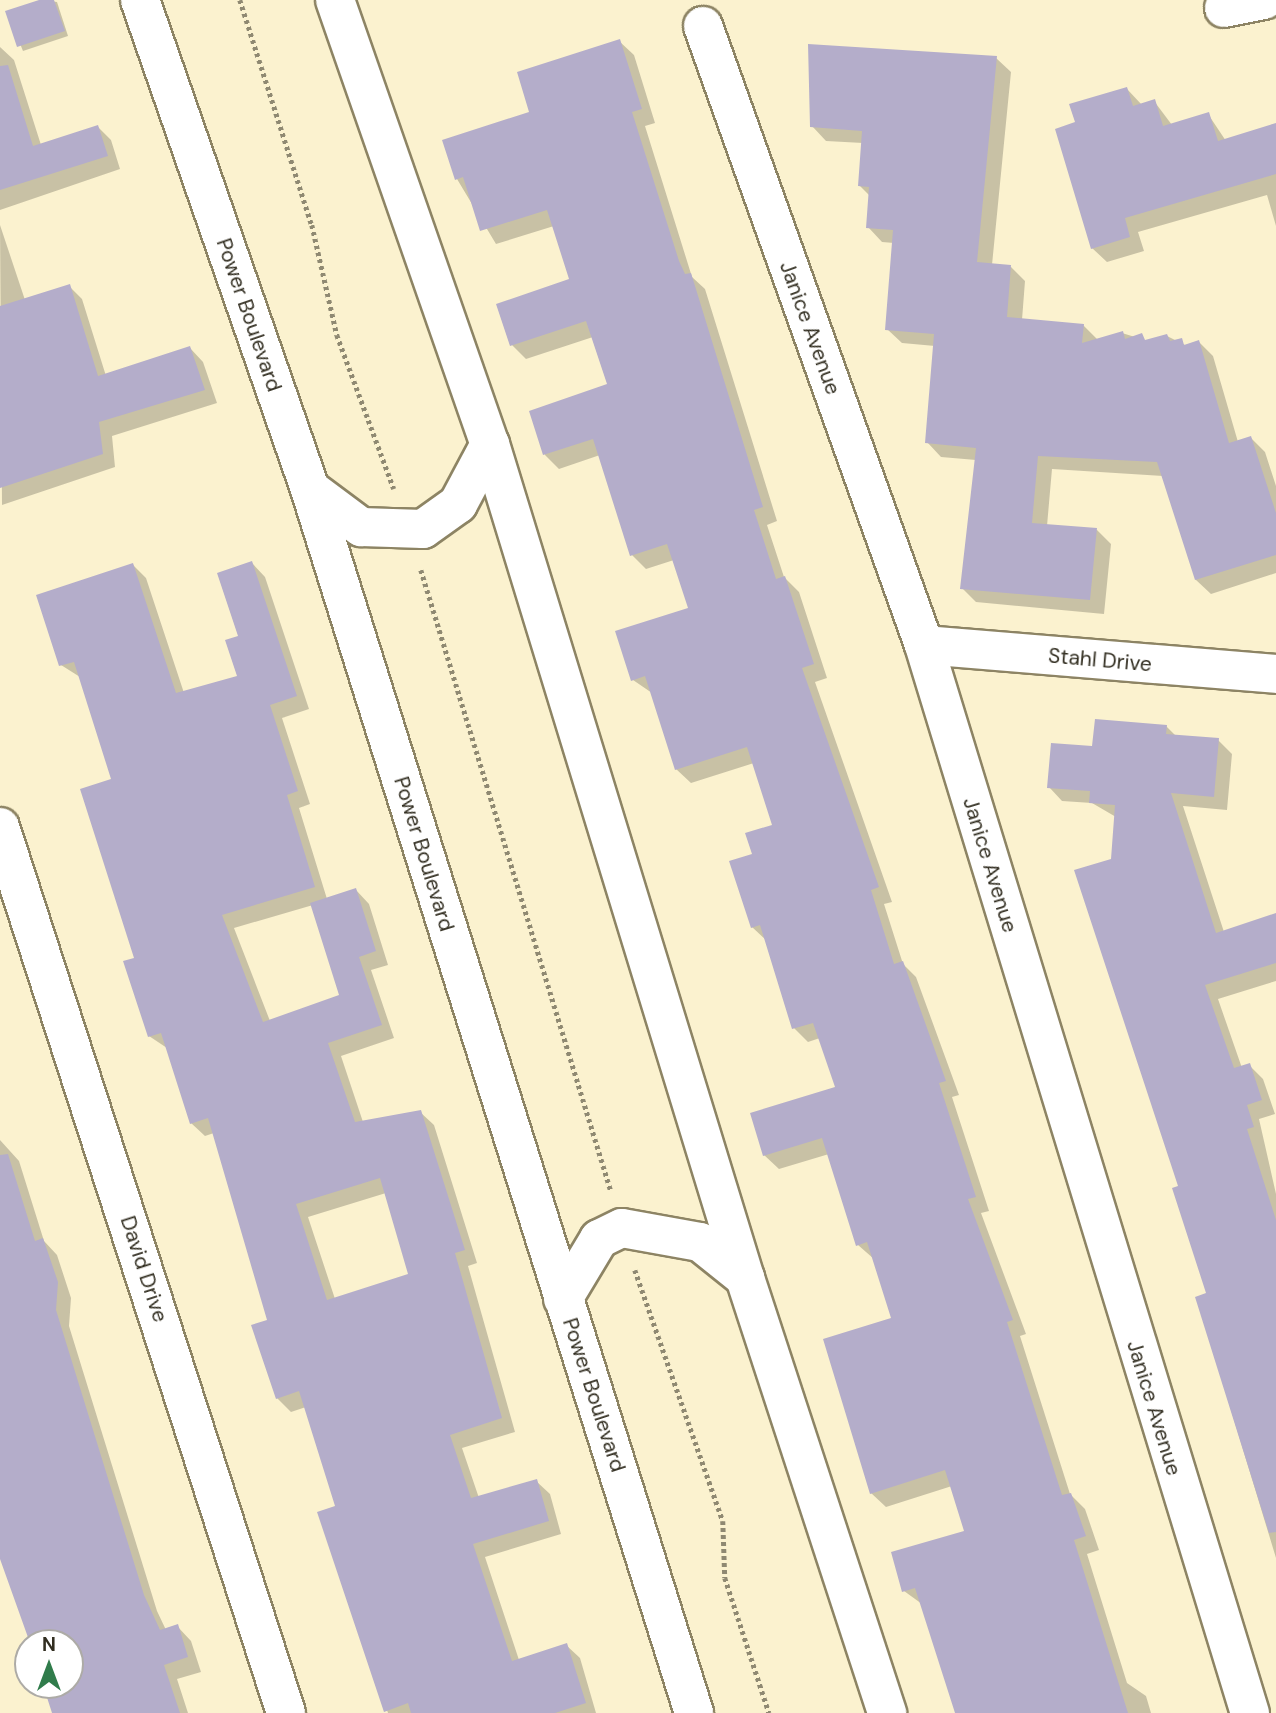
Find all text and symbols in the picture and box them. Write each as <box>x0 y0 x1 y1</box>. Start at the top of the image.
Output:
street label: Power Boulevard <box>211 235 287 395</box>
street label: Janice Avenue <box>774 258 846 398</box>
street label: Stahl Drive <box>1047 643 1153 677</box>
street label: Power Boulevard <box>389 774 459 934</box>
street label: Janice Avenue <box>957 794 1023 936</box>
street label: David Drive <box>115 1213 173 1325</box>
street label: Power Boulevard <box>557 1315 631 1475</box>
street label: Janice Avenue <box>1121 1337 1187 1479</box>
north arrow <box>14 1629 84 1699</box>
text: N <box>42 1632 56 1657</box>

